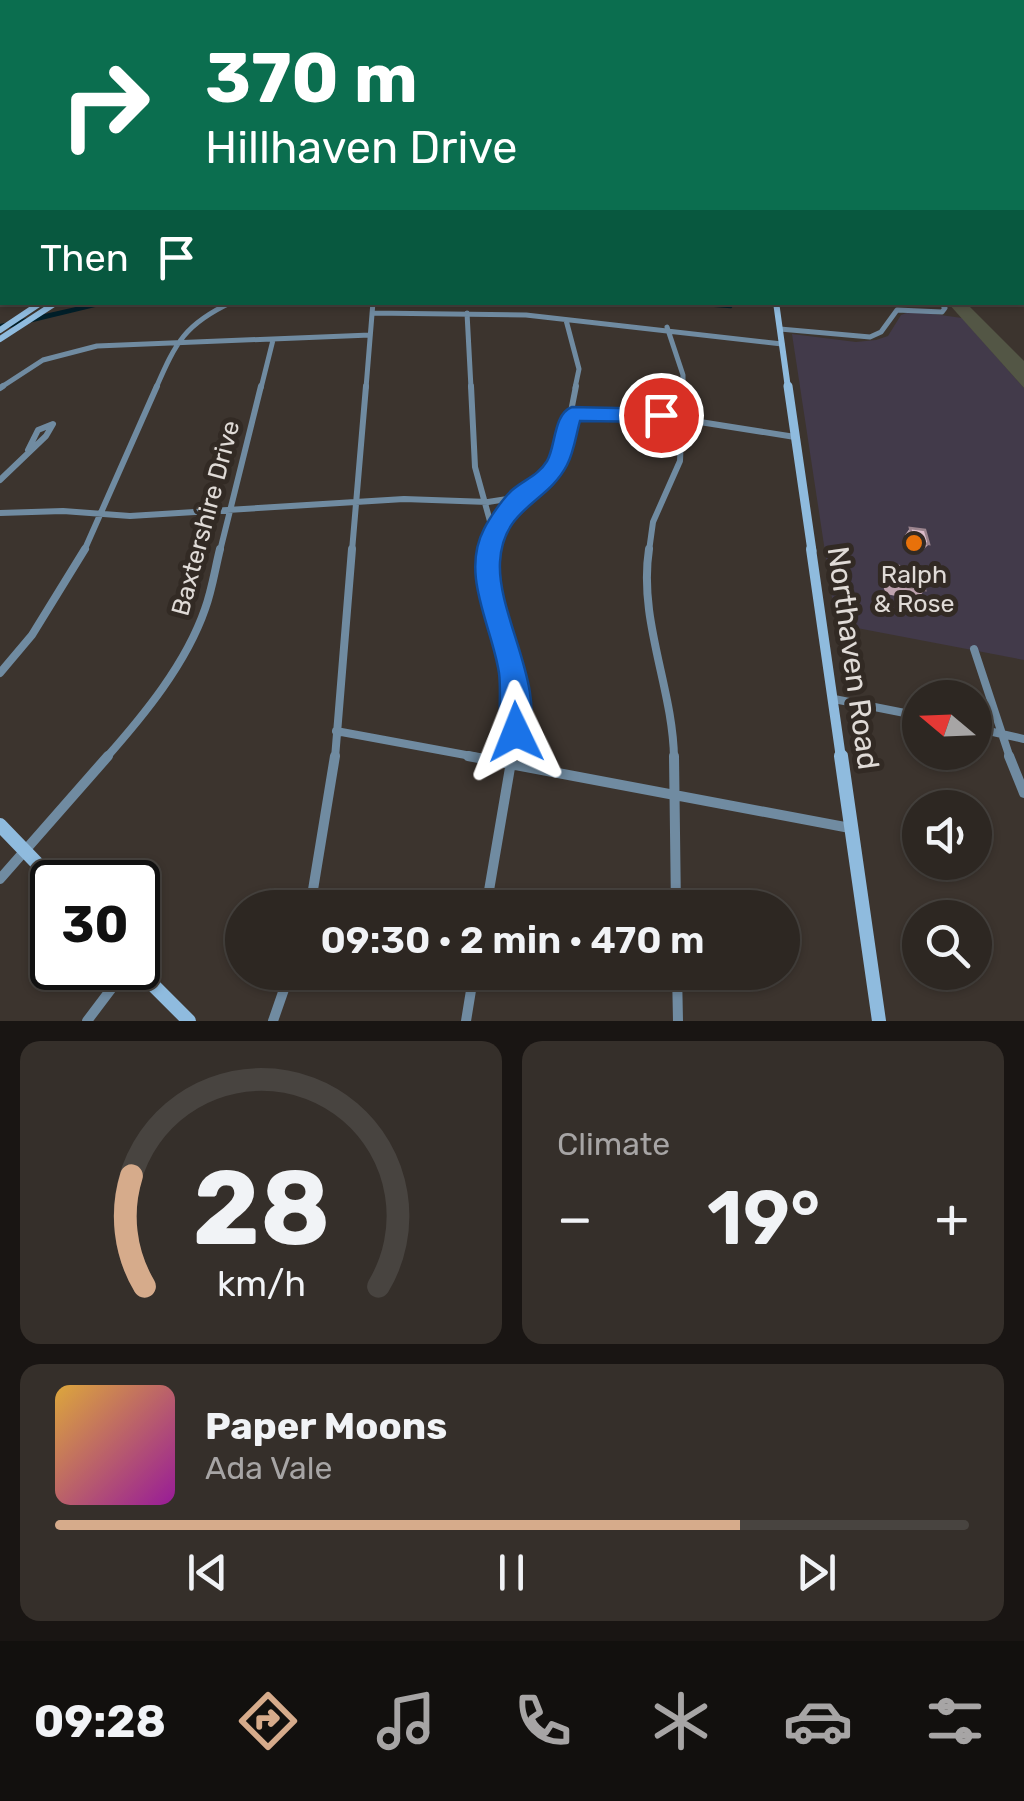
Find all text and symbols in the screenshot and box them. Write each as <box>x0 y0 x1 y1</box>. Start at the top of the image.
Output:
text: 370 m <box>205 37 418 120</box>
icon: right <box>40 40 170 170</box>
text: Hillhaven Drive <box>205 121 518 174</box>
icon: arrive <box>149 230 204 285</box>
text: Then <box>40 235 129 281</box>
pin <box>619 373 704 458</box>
icon: arrive <box>634 388 689 443</box>
street label: Baxtershire Drive <box>165 417 245 619</box>
marker: Ralph & Rose <box>903 532 925 554</box>
street label: Northaven Road <box>820 544 886 772</box>
place label: Ralph & Rose <box>874 560 954 618</box>
position arrow <box>464 680 568 784</box>
north arrow <box>902 680 992 770</box>
map controls <box>902 680 992 990</box>
button: sound <box>902 790 992 880</box>
speed limit sign: 30 <box>30 860 160 990</box>
button: search <box>902 900 992 990</box>
text: 09:30 · 2 min · 470 m <box>320 917 705 963</box>
text: Climate <box>557 1125 670 1163</box>
text: 28 <box>192 1147 330 1270</box>
text: 19° <box>707 1174 820 1263</box>
text: − <box>557 1186 593 1251</box>
text: + <box>935 1186 969 1251</box>
text: km/h <box>216 1263 306 1305</box>
text: Paper Moons <box>205 1403 447 1449</box>
text: Ada Vale <box>205 1449 332 1487</box>
icon: previous <box>180 1545 235 1600</box>
icon: pause <box>484 1545 539 1600</box>
icon: next <box>789 1545 844 1600</box>
icon: directions <box>233 1686 303 1756</box>
icon: music <box>371 1686 441 1756</box>
icon: phone <box>508 1686 578 1756</box>
icon: climate <box>646 1686 716 1756</box>
icon: car <box>783 1686 853 1756</box>
icon: filters <box>920 1686 990 1756</box>
text: 09:28 <box>34 1695 166 1748</box>

